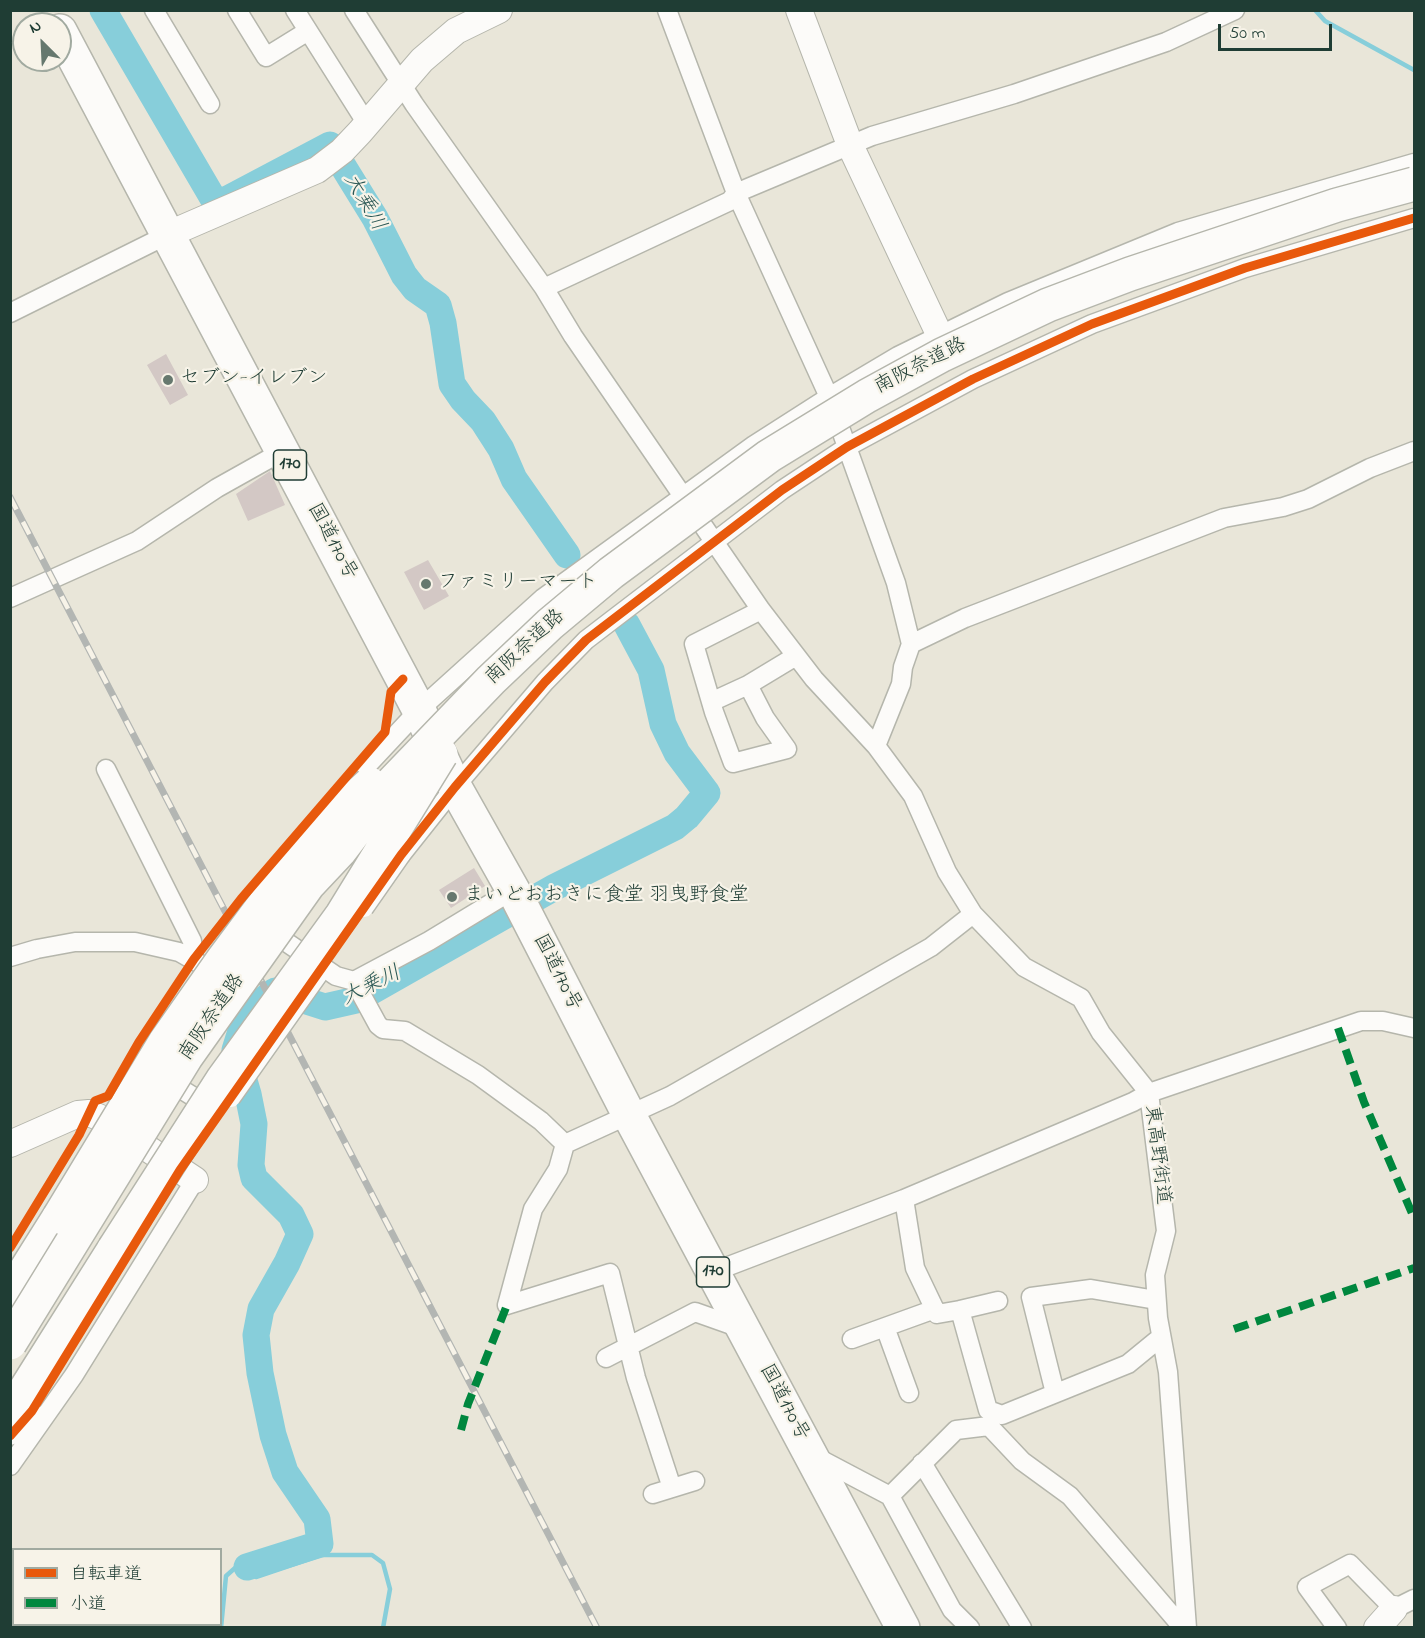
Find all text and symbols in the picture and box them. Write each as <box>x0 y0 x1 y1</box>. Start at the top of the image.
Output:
north arrow <box>12 12 72 72</box>
scale bar <box>1221 12 1335 50</box>
text: N <box>26 14 45 41</box>
text: 50 m <box>1229 21 1266 47</box>
water label: 大乗川 <box>336 169 390 237</box>
street label: 南阪奈道路 <box>871 334 971 400</box>
place label: セブン-イレブン <box>180 368 327 392</box>
marker: セブン-イレブン <box>161 373 175 387</box>
road number: 170 <box>274 450 306 480</box>
street label: 国道170号 <box>301 500 361 584</box>
place label: ファミリーマート <box>438 572 598 596</box>
marker: ファミリーマート <box>419 577 433 591</box>
street label: 南阪奈道路 <box>481 605 571 691</box>
place label: まいどおおきに食堂 羽曳野食堂 <box>464 885 749 909</box>
marker: まいどおおきに食堂 羽曳野食堂 <box>445 890 459 904</box>
street label: 国道170号 <box>526 930 586 1016</box>
water label: 大乗川 <box>338 962 406 1012</box>
street label: 南阪奈道路 <box>175 970 251 1066</box>
street label: 東高野街道 <box>1138 1104 1174 1206</box>
road number: 170 <box>696 1257 730 1287</box>
street label: 国道170号 <box>753 1361 813 1445</box>
legend <box>12 1548 222 1626</box>
text: 自転車道 <box>70 1562 142 1588</box>
text: 小道 <box>70 1592 106 1618</box>

